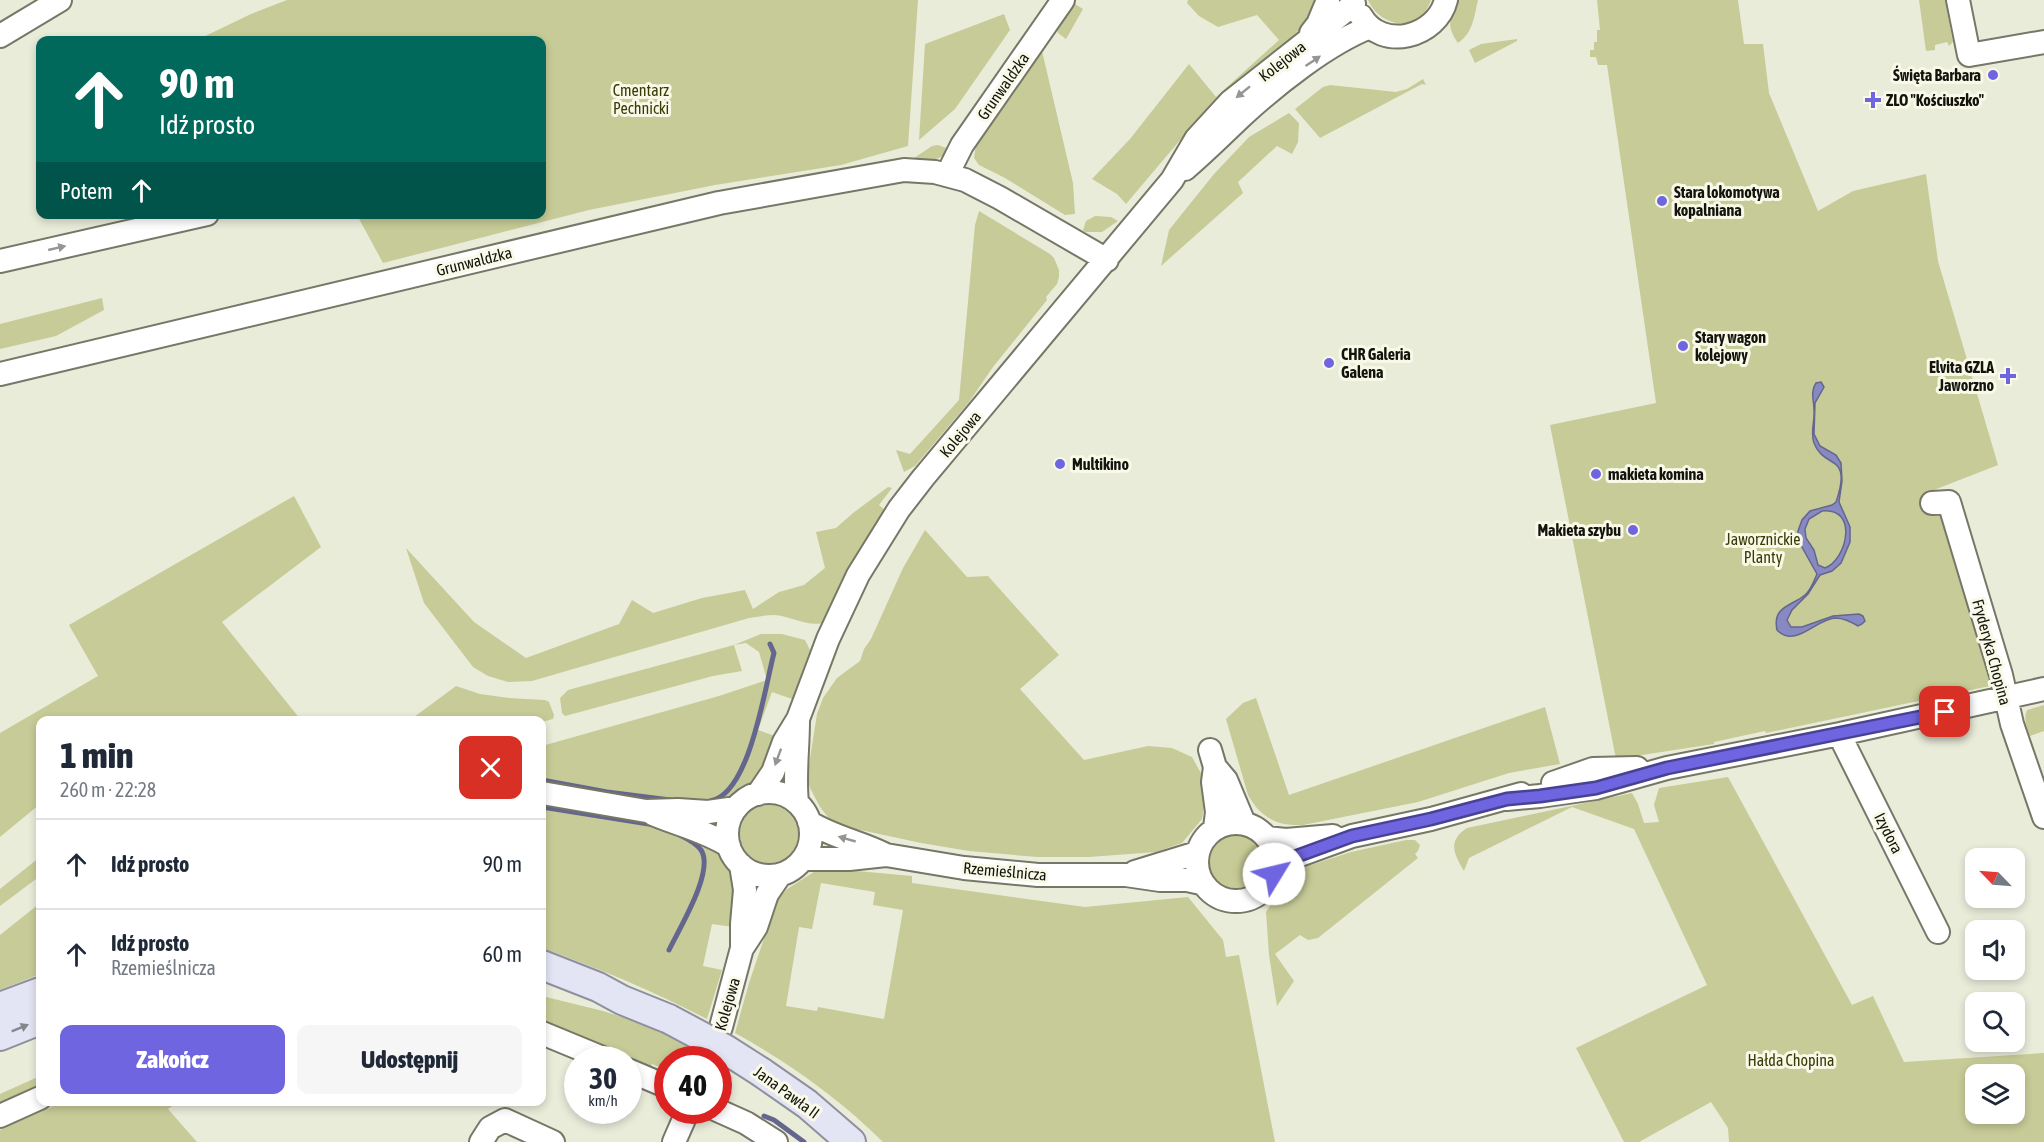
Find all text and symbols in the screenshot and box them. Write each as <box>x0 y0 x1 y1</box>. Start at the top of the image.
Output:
street label: Kolejowa <box>1255 37 1310 86</box>
street label: Grunwaldzka <box>973 49 1033 123</box>
one-way arrow <box>1304 55 1320 67</box>
text: 90 m <box>159 59 234 107</box>
icon: ahead <box>60 60 138 138</box>
place label: Święta Barbara <box>1893 65 1981 84</box>
marker: Święta Barbara <box>1986 68 2000 82</box>
park label: Cmentarz Pechnicki <box>613 81 669 117</box>
one-way arrow <box>1236 85 1251 98</box>
marker: ZLO "Kościuszko" <box>1864 91 1882 109</box>
place label: ZLO "Kościuszko" <box>1886 91 1985 109</box>
text: Idź prosto <box>159 109 255 140</box>
icon: ahead <box>125 174 158 207</box>
text: Potem <box>60 178 113 204</box>
place label: Stara lokomotywa kopalniana <box>1674 183 1780 219</box>
marker: Stara lokomotywa kopalniana <box>1655 194 1669 208</box>
one-way arrow <box>48 243 66 253</box>
street label: Grunwaldzka <box>434 243 514 279</box>
place label: Stary wagon kolejowy <box>1695 328 1766 364</box>
marker: Stary wagon kolejowy <box>1676 339 1690 353</box>
place label: CHR Galeria Galena <box>1341 345 1411 381</box>
marker: CHR Galeria Galena <box>1322 356 1336 370</box>
place label: Elvita GZLA Jaworzno <box>1929 358 1994 394</box>
marker: Elvita GZLA Jaworzno <box>1999 367 2017 385</box>
street label: Kolejowa <box>936 407 985 461</box>
place label: Multikino <box>1072 455 1129 473</box>
marker: Multikino <box>1053 457 1067 471</box>
place label: makieta komina <box>1608 465 1704 483</box>
marker: makieta komina <box>1589 467 1603 481</box>
place label: Makieta szybu <box>1537 521 1621 539</box>
marker: Makieta szybu <box>1626 523 1640 537</box>
park label: Jaworznickie Planty <box>1726 530 1800 567</box>
street label: Fryderyka Chopina <box>1968 597 2015 707</box>
pin <box>1919 686 1970 737</box>
icon: arrive <box>1928 695 1961 728</box>
text: 1 min <box>60 734 134 776</box>
button: close <box>459 736 522 799</box>
one-way arrow <box>773 748 783 766</box>
text: 260 m · 22:28 <box>60 778 156 801</box>
street label: Izydora <box>1870 810 1907 857</box>
one-way arrow <box>838 834 856 843</box>
position arrow <box>1242 842 1306 906</box>
icon: ahead <box>60 848 93 881</box>
north arrow <box>1965 848 2025 908</box>
map controls <box>1965 848 2025 1124</box>
text: Idź prosto <box>111 851 189 877</box>
text: 90 m <box>482 851 522 877</box>
street label: Rzemieślnicza <box>962 858 1048 884</box>
button: sound <box>1965 920 2025 980</box>
text: Idź prosto <box>111 930 189 956</box>
icon: ahead <box>60 938 93 971</box>
text: 60 m <box>482 941 522 967</box>
text: Rzemieślnicza <box>111 956 216 979</box>
street label: Kolejowa <box>711 975 744 1033</box>
button: search <box>1965 992 2025 1052</box>
one-way arrow <box>11 1023 29 1032</box>
button: Zakończ <box>60 1025 285 1094</box>
button: Udostępnij <box>297 1025 522 1094</box>
speed limit sign: 40 <box>654 1046 732 1124</box>
park label: Hałda Chopina <box>1748 1051 1834 1070</box>
text: 30 <box>589 1061 617 1095</box>
street label: Jana Pawła II <box>751 1062 823 1122</box>
button: layers <box>1965 1064 2025 1124</box>
text: km/h <box>588 1092 618 1109</box>

